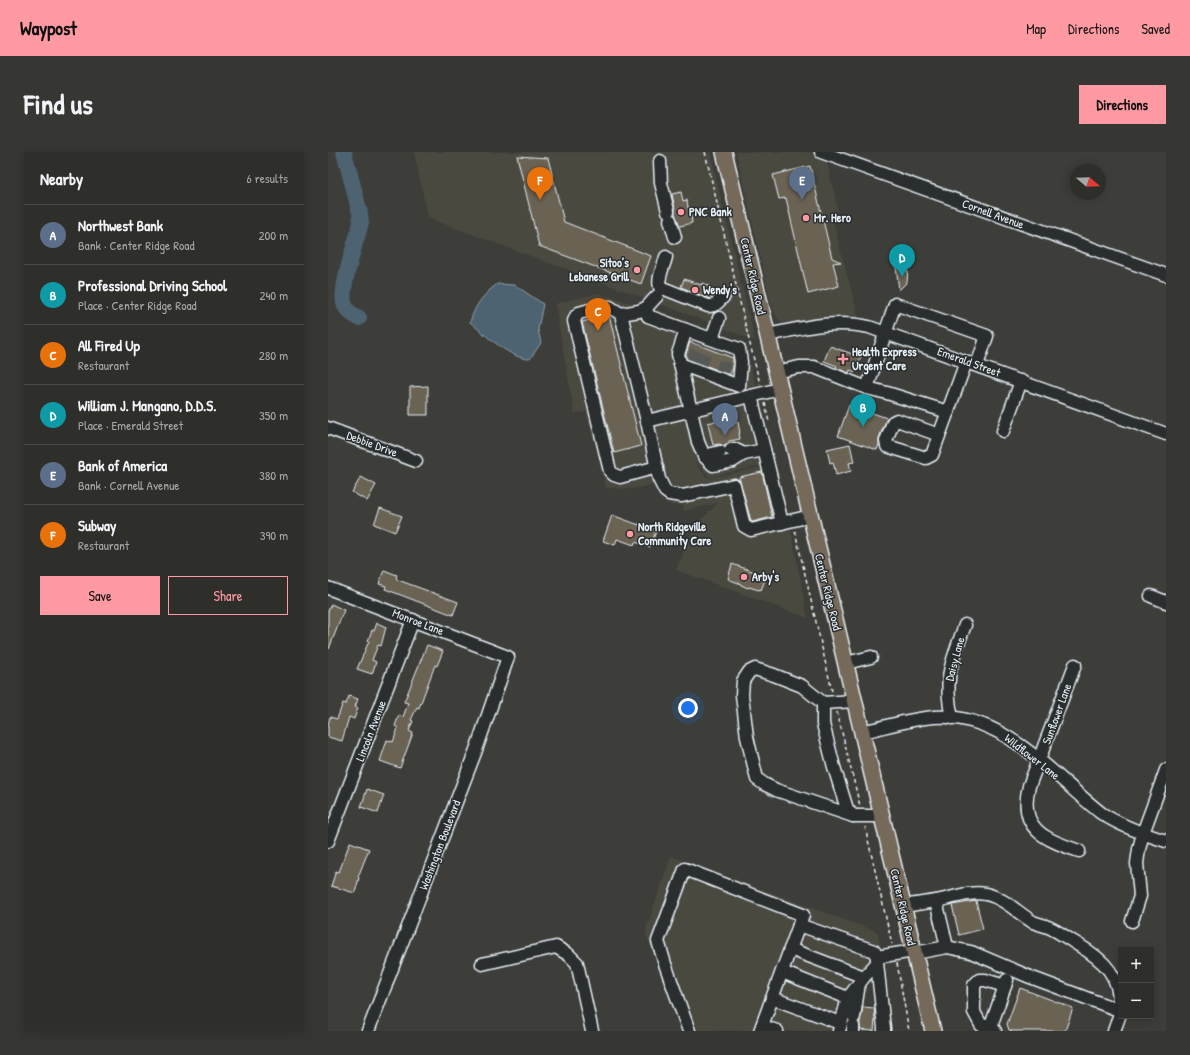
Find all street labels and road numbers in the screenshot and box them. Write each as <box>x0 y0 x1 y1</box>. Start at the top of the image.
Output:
street label: Cornell Avenue <box>960 194 1027 233</box>
street label: Center Ridge Road <box>736 236 771 316</box>
street label: Emerald Street <box>935 342 1004 381</box>
street label: Debbie Drive <box>344 426 400 461</box>
street label: Center Ridge Road <box>811 552 846 632</box>
street label: Monroe Lane <box>390 604 447 639</box>
street label: Daisy Lane <box>940 635 969 683</box>
street label: Sunflower Lane <box>1038 681 1076 747</box>
street label: Lincoln Avenue <box>351 698 390 764</box>
street label: Wildflower Lane <box>1001 730 1064 784</box>
street label: Washington Boulevard <box>415 797 465 892</box>
street label: Center Ridge Road <box>886 867 921 947</box>

